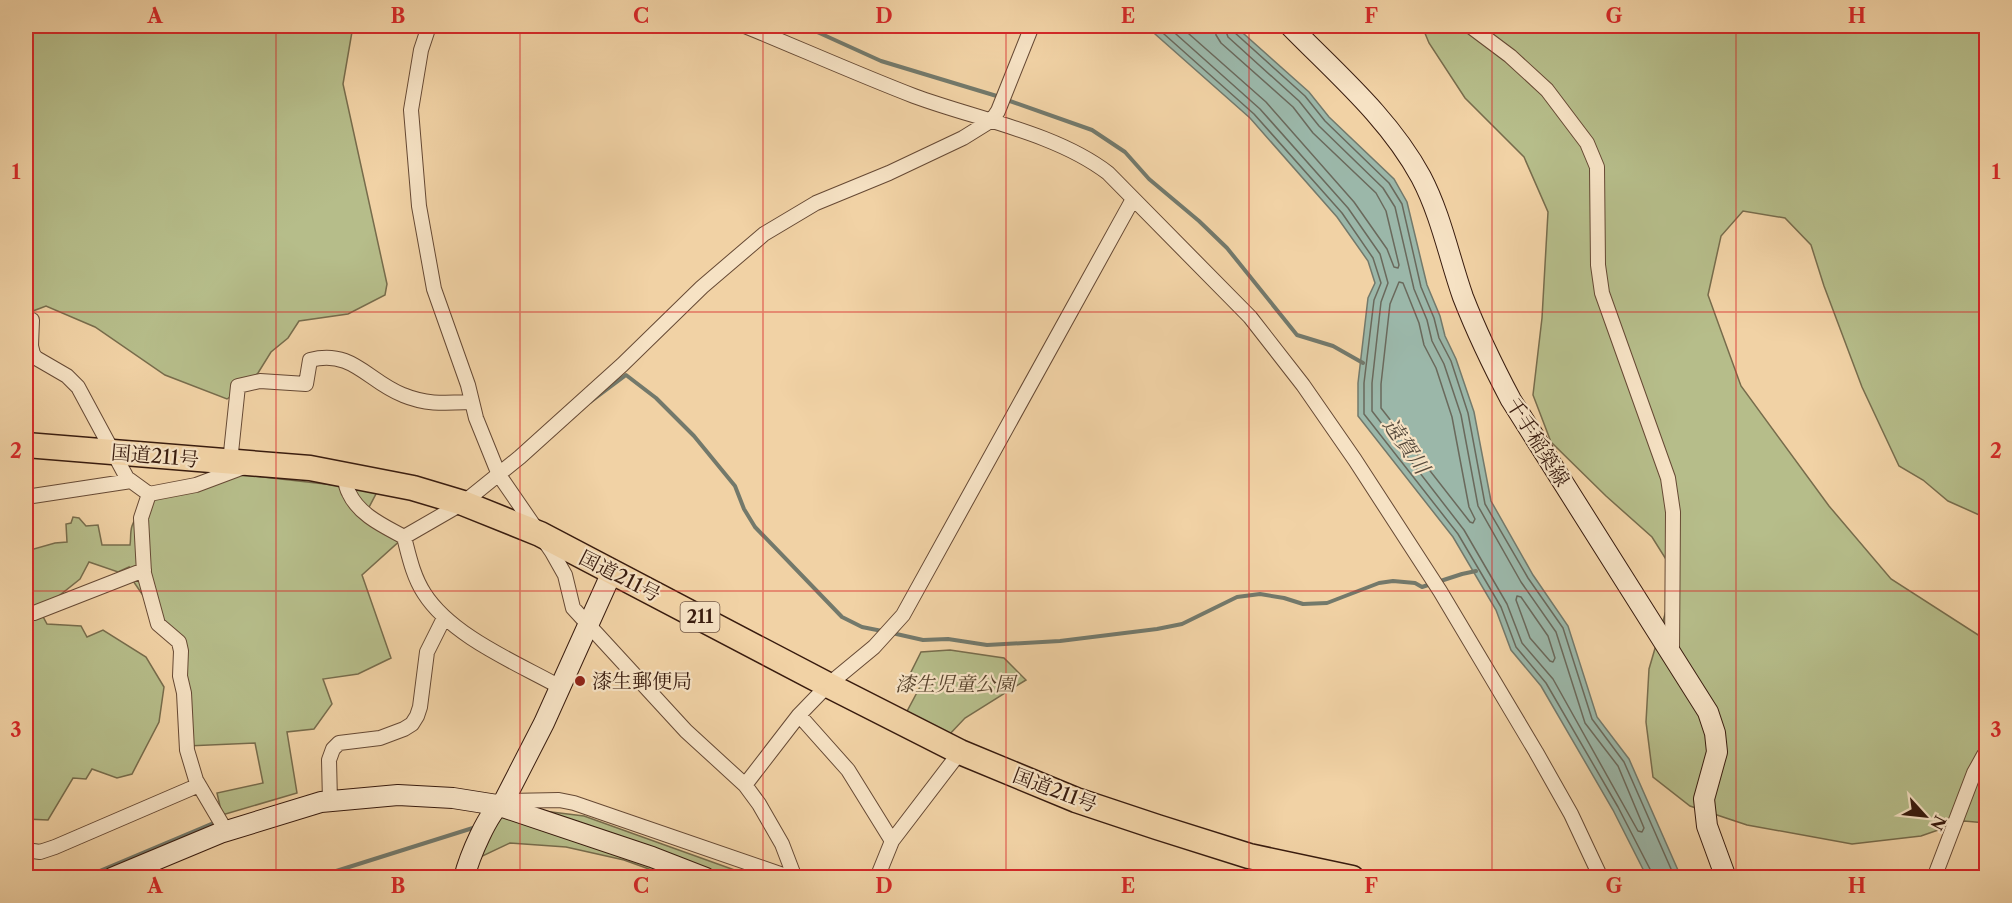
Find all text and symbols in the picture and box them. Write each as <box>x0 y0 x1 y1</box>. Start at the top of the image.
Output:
text: A <box>146 4 163 28</box>
text: B <box>391 4 406 28</box>
text: C <box>633 4 649 28</box>
text: D <box>875 4 893 28</box>
text: E <box>1121 4 1135 28</box>
text: F <box>1364 4 1378 28</box>
text: G <box>1606 4 1623 28</box>
text: H <box>1848 4 1866 28</box>
text: 1 <box>12 160 21 184</box>
text: 1 <box>1992 160 2001 184</box>
street label: 千手稲築線 <box>1501 393 1575 491</box>
water label: 遠賀川 <box>1378 413 1436 480</box>
text: 2 <box>10 439 22 463</box>
text: 2 <box>1990 439 2002 463</box>
street label: 国道211号 <box>110 440 200 472</box>
street label: 国道211号 <box>575 545 665 607</box>
road number: 211 <box>680 602 720 632</box>
place label: 漆生郵便局 <box>592 669 692 693</box>
park label: 漆生児童公園 <box>895 672 1018 696</box>
marker: 漆生郵便局 <box>573 674 587 688</box>
text: 3 <box>10 718 22 742</box>
text: 3 <box>1990 718 2002 742</box>
street label: 国道211号 <box>1009 763 1101 817</box>
north arrow <box>1895 786 1955 846</box>
text: N <box>1926 812 1950 834</box>
text: A <box>146 874 163 898</box>
text: B <box>391 874 406 898</box>
text: C <box>633 874 649 898</box>
text: D <box>875 874 893 898</box>
text: E <box>1121 874 1135 898</box>
text: F <box>1364 874 1378 898</box>
text: G <box>1606 874 1623 898</box>
text: H <box>1848 874 1866 898</box>

